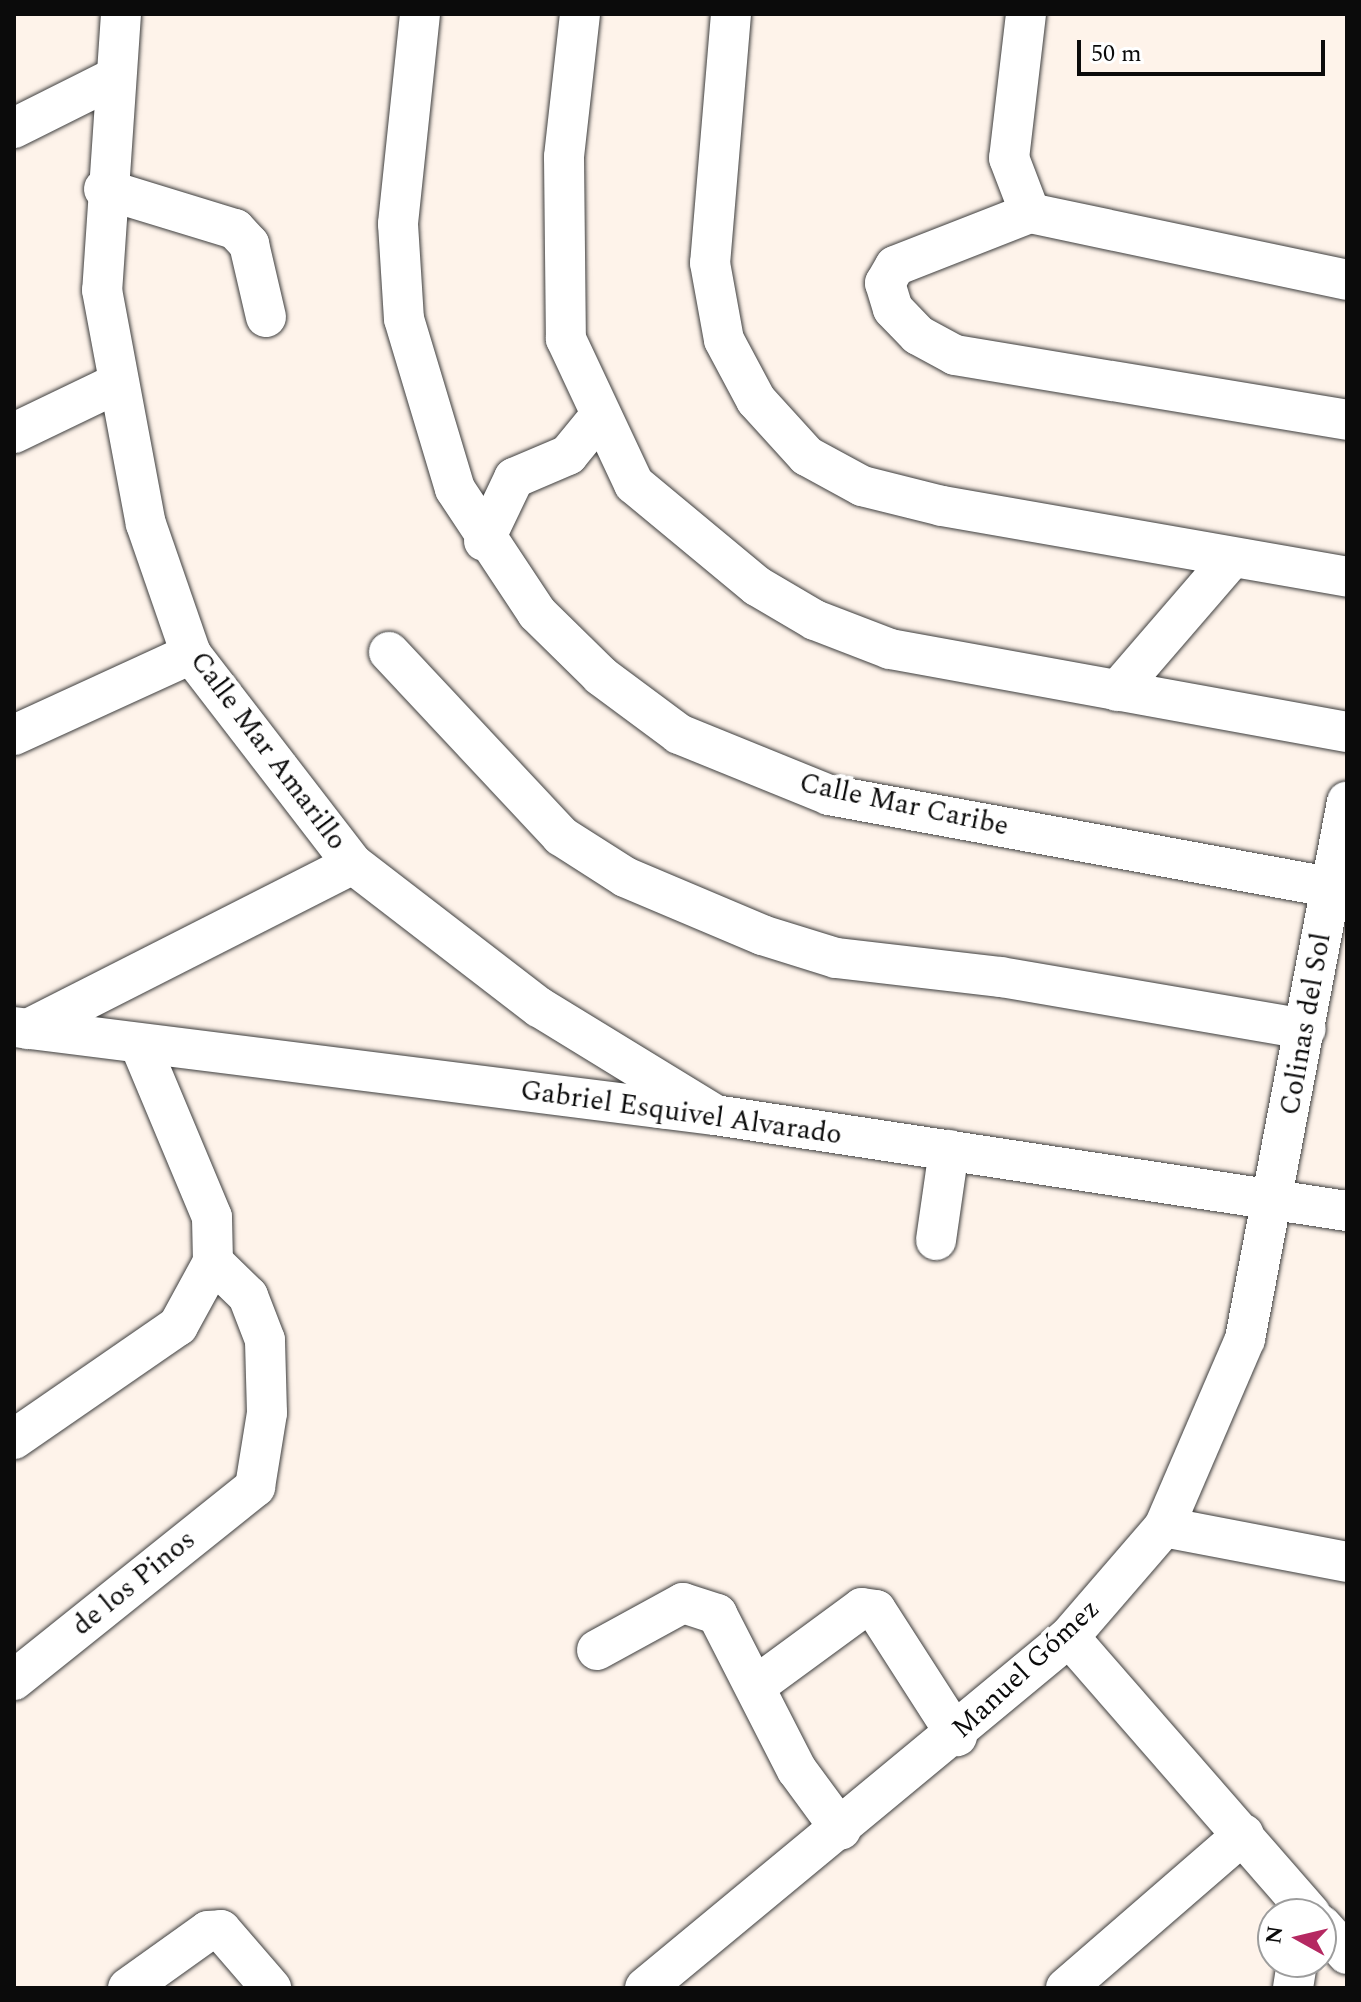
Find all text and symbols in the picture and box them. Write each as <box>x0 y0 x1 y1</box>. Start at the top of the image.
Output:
scale bar <box>1081 24 1329 74</box>
text: 50 m <box>1091 36 1142 72</box>
street label: Calle Mar Amarillo <box>182 645 354 857</box>
street label: Calle Mar Caribe <box>796 766 1012 844</box>
street label: Colinas del Sol <box>1273 930 1339 1118</box>
street label: Gabriel Esquivel Alvarado <box>518 1074 844 1152</box>
street label: de los Pinos <box>66 1523 202 1643</box>
street label: Manuel Gómez <box>945 1592 1107 1746</box>
north arrow <box>1257 1898 1337 1978</box>
text: N <box>1257 1924 1292 1946</box>

